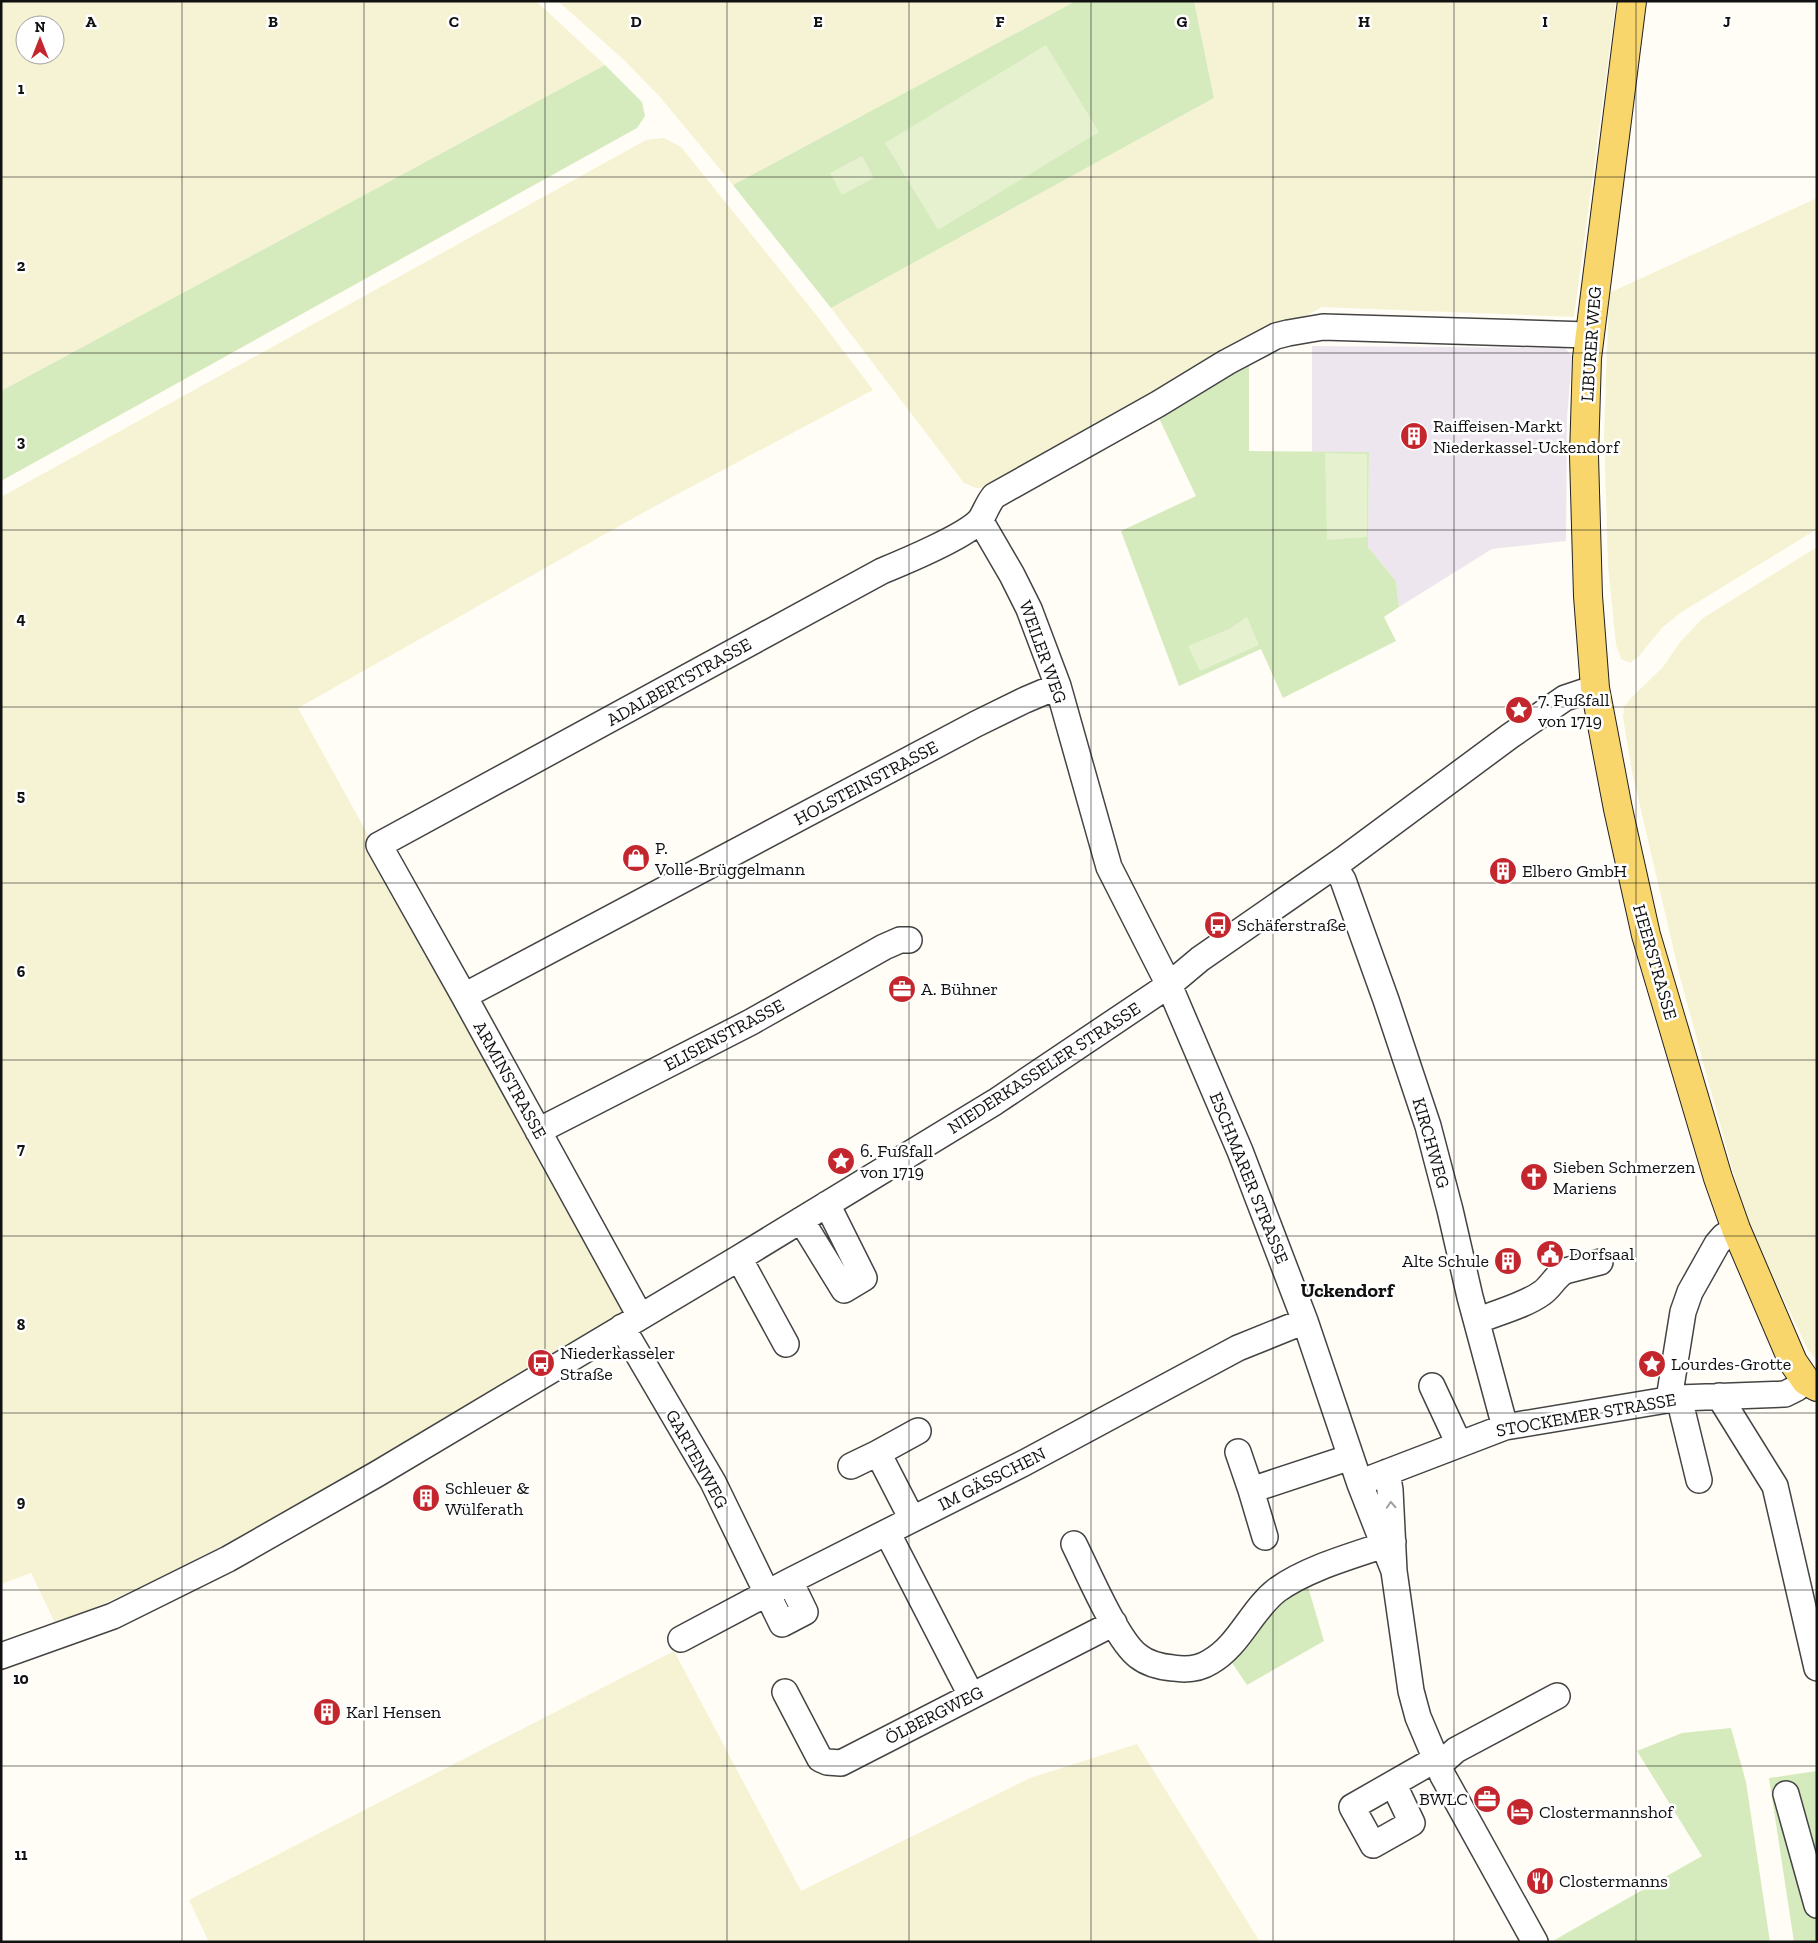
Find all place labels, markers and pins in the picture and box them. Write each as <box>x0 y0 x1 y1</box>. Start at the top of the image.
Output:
place label: Raiffeisen-Markt Niederkassel-Uckendorf <box>1433 415 1620 458</box>
building icon: Raiffeisen-Markt Niederkassel-Uckendorf <box>1399 421 1429 451</box>
place label: 7. Fußfall von 1719 <box>1538 689 1610 732</box>
place icon: 7. Fußfall von 1719 <box>1504 695 1534 725</box>
place label: P. Volle-Brüggelmann <box>654 837 806 880</box>
shop icon: P. Volle-Brüggelmann <box>621 843 651 873</box>
building icon: Elbero GmbH <box>1488 856 1518 886</box>
place label: Elbero GmbH <box>1522 860 1627 882</box>
bus stop icon: Schäferstraße <box>1203 910 1233 940</box>
place label: Schäferstraße <box>1237 914 1346 936</box>
office icon: A. Bühner <box>887 974 917 1004</box>
place label: A. Bühner <box>921 978 998 1000</box>
place label: 6. Fußfall von 1719 <box>860 1140 933 1183</box>
place icon: 6. Fußfall von 1719 <box>826 1146 856 1176</box>
place label: Sieben Schmerzen Mariens <box>1553 1156 1696 1199</box>
church icon: Sieben Schmerzen Mariens <box>1519 1162 1549 1192</box>
public building icon: Dorfsaal <box>1535 1239 1565 1269</box>
place label: Dorfsaal <box>1569 1243 1634 1265</box>
building icon: Alte Schule <box>1493 1246 1523 1276</box>
place label: Alte Schule <box>1402 1250 1489 1272</box>
place label: Niederkasseler Straße <box>560 1342 675 1385</box>
bus stop icon: Niederkasseler Straße <box>526 1348 556 1378</box>
place icon: Lourdes-Grotte <box>1637 1349 1667 1379</box>
place label: Lourdes-Grotte <box>1671 1353 1791 1375</box>
place label: Schleuer & Wülferath <box>445 1477 529 1520</box>
building icon: Schleuer & Wülferath <box>411 1483 441 1513</box>
building icon: Karl Hensen <box>312 1697 342 1727</box>
place label: Karl Hensen <box>346 1701 442 1723</box>
office icon: BWLC <box>1472 1784 1502 1814</box>
place label: BWLC <box>1419 1788 1468 1810</box>
hotel icon: Clostermannshof <box>1505 1797 1535 1827</box>
place label: Clostermannshof <box>1539 1801 1674 1823</box>
restaurant icon: Clostermanns <box>1525 1866 1555 1896</box>
place label: Clostermanns <box>1559 1870 1668 1892</box>

